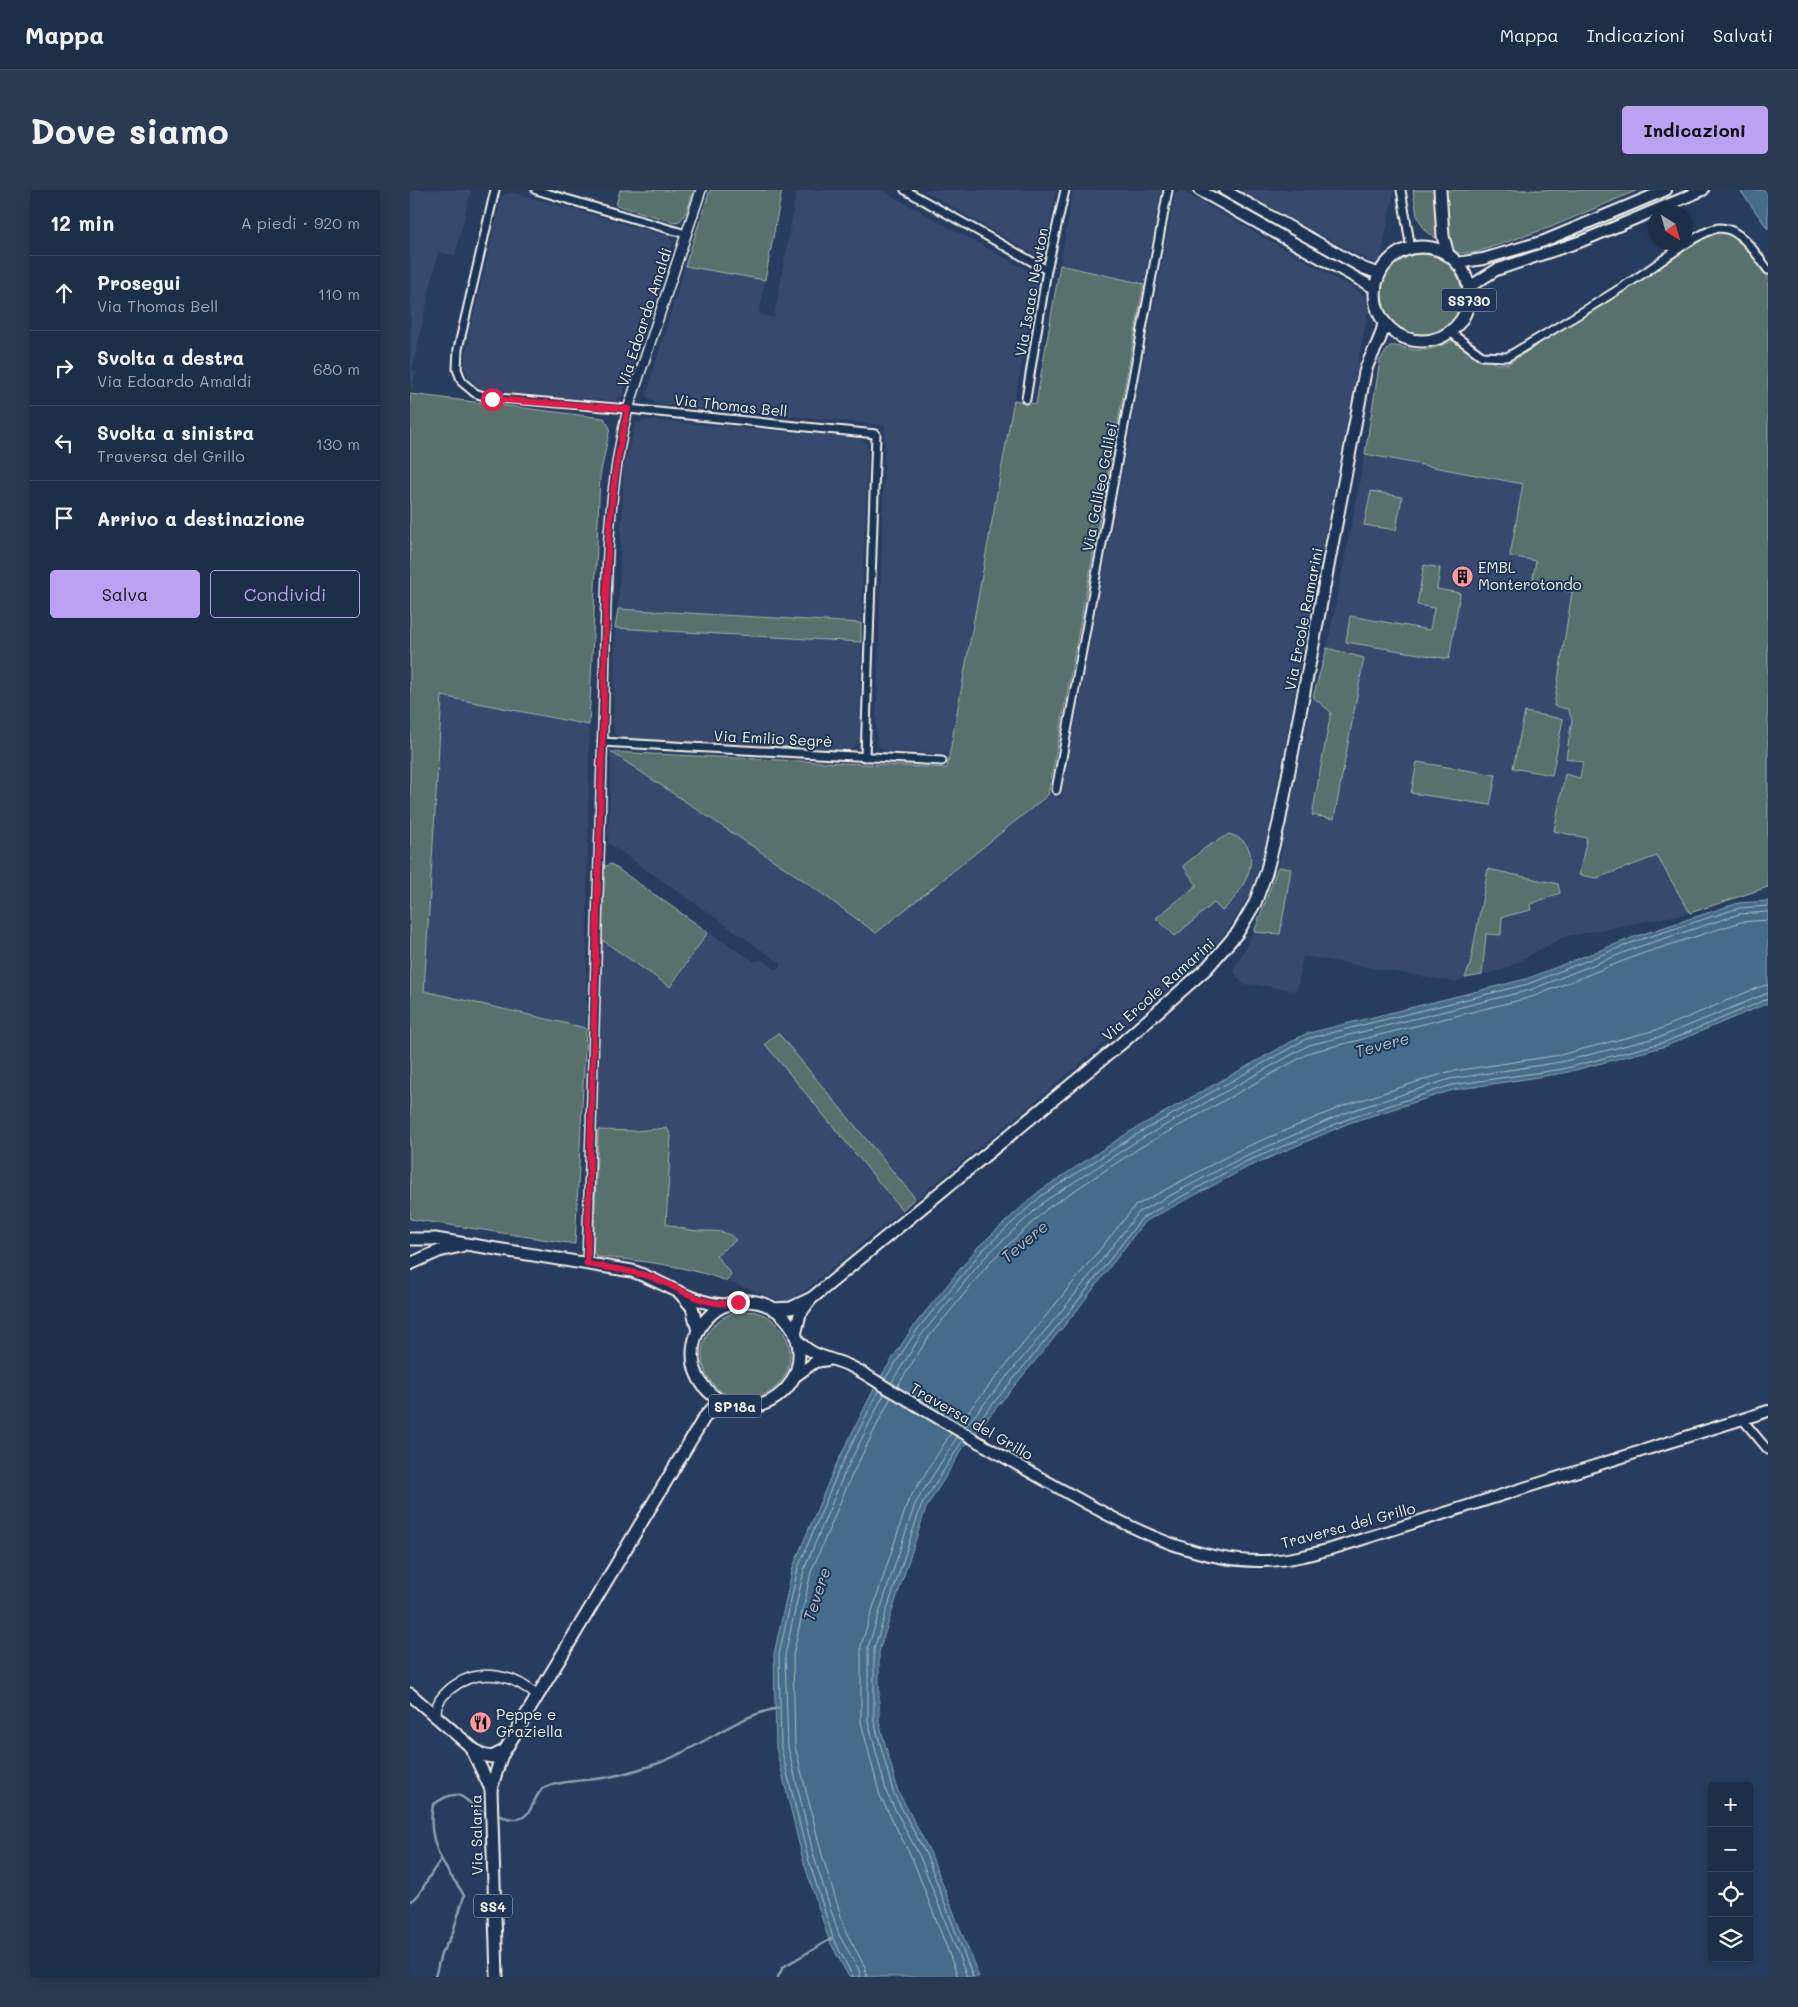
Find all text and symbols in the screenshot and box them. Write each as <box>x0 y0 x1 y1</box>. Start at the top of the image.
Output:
text: Mappa <box>25 19 104 50</box>
text: Mappa <box>1500 23 1559 47</box>
text: Indicazioni <box>1587 23 1685 47</box>
text: Salvati <box>1713 23 1773 47</box>
button: Indicazioni <box>1622 106 1768 154</box>
text: Dove siamo <box>30 107 229 153</box>
north arrow <box>1648 205 1693 250</box>
text: 12 min <box>50 209 114 236</box>
text: A piedi · 920 m <box>241 212 360 233</box>
street label: Via Isaac Newton <box>1010 226 1052 358</box>
street label: Via Edoardo Amaldi <box>612 245 676 389</box>
text: Prosegui <box>97 270 181 295</box>
icon: ahead <box>50 279 78 307</box>
text: 110 m <box>318 283 360 304</box>
road number: SS730 <box>1442 288 1496 312</box>
text: Via Thomas Bell <box>97 295 218 316</box>
text: Svolta a destra <box>97 345 244 370</box>
icon: right <box>50 354 78 382</box>
text: 680 m <box>313 358 360 379</box>
text: Via Edoardo Amaldi <box>97 370 252 391</box>
route start <box>481 388 504 411</box>
street label: Via Thomas Bell <box>673 389 789 421</box>
text: Svolta a sinistra <box>97 420 254 445</box>
street label: Via Galileo Galilei <box>1077 421 1121 553</box>
icon: left <box>50 429 78 457</box>
text: 130 m <box>316 433 360 454</box>
text: Traversa del Grillo <box>97 445 245 466</box>
icon: arrive <box>50 504 78 532</box>
text: Arrivo a destinazione <box>97 506 305 531</box>
street label: Via Ercole Ramarini <box>1279 546 1327 692</box>
place label: EMBL Monterotondo <box>1478 557 1582 594</box>
building icon: EMBL Monterotondo <box>1450 564 1474 588</box>
button: Salva <box>50 570 200 618</box>
button: Condividi <box>210 570 360 618</box>
street label: Via Emilio Segrè <box>713 725 833 751</box>
street label: Via Ercole Ramarini <box>1097 933 1219 1045</box>
water label: Tevere <box>1353 1027 1411 1061</box>
water label: Tevere <box>996 1215 1052 1267</box>
route end <box>727 1291 750 1314</box>
street label: Traversa del Grillo <box>907 1378 1037 1464</box>
road number: SP18a <box>709 1394 761 1418</box>
street label: Traversa del Grillo <box>1279 1497 1418 1553</box>
water label: Tevere <box>797 1564 835 1623</box>
place label: Peppe e Graziella <box>496 1704 563 1741</box>
restaurant icon: Peppe e Graziella <box>468 1711 492 1735</box>
map controls <box>1708 1782 1753 1962</box>
button: + <box>1708 1782 1753 1827</box>
street label: Via Salaria <box>465 1794 487 1876</box>
button: − <box>1708 1827 1753 1872</box>
button: locate <box>1708 1872 1753 1917</box>
road number: SS4 <box>474 1894 512 1918</box>
button: layers <box>1708 1917 1753 1962</box>

